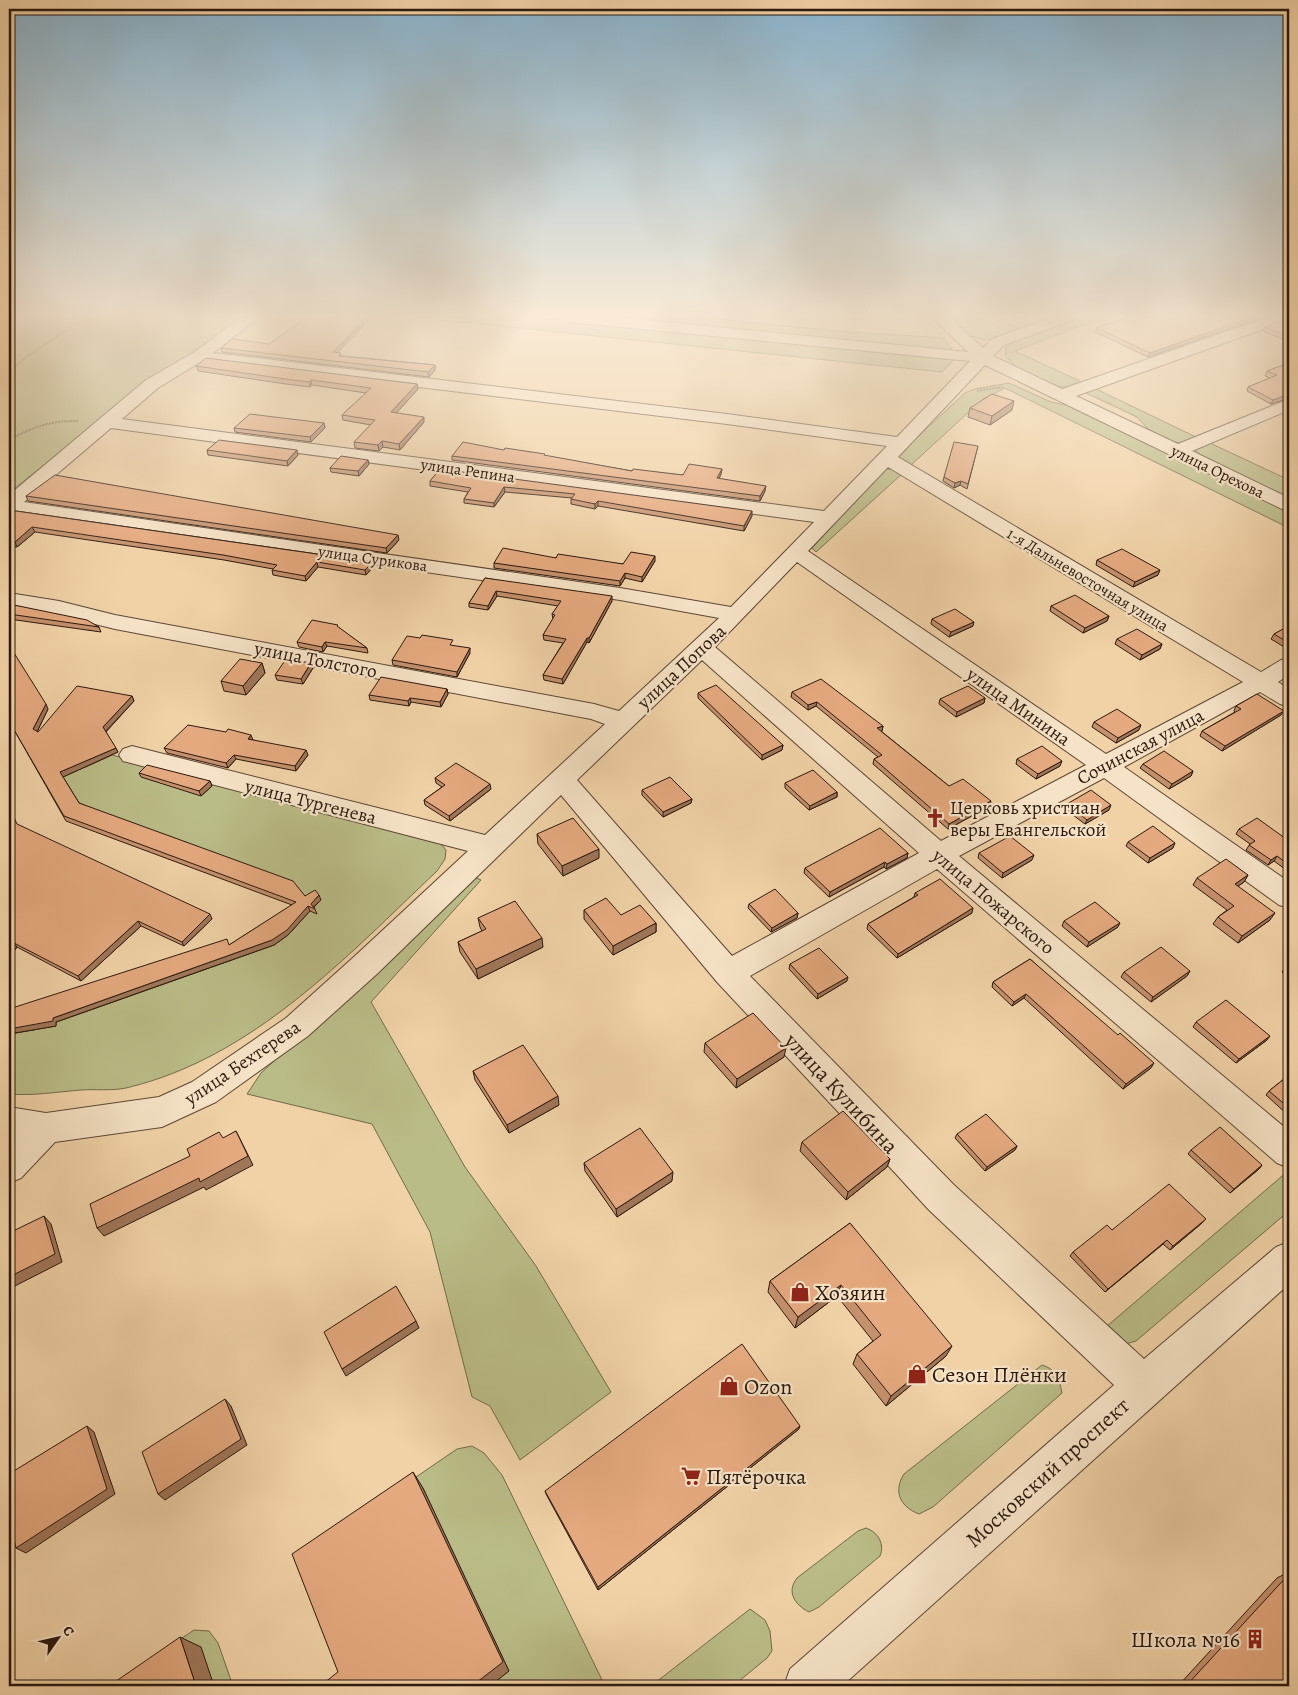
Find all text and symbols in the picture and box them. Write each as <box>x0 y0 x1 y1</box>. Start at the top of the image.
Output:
street label: улица Орехова <box>1166 439 1268 504</box>
street label: улица Репина <box>419 453 517 489</box>
street label: 1-я Дальневосточная улица <box>1002 523 1173 637</box>
street label: улица Сурикова <box>316 540 429 578</box>
street label: улица Попова <box>631 618 732 716</box>
street label: улица Толстого <box>251 635 379 685</box>
street label: улица Минина <box>960 661 1076 752</box>
street label: Сочинская улица <box>1072 702 1209 791</box>
street label: улица Тургенева <box>241 773 379 831</box>
place label: Церковь христиан веры Евангельской <box>950 795 1106 843</box>
church icon: Церковь христиан веры Евангельской <box>924 807 946 829</box>
street label: улица Пожарского <box>926 842 1060 961</box>
street label: улица Бехтерева <box>179 1014 306 1112</box>
street label: улица Кулибина <box>777 1026 906 1161</box>
place label: Хозяин <box>815 1278 886 1308</box>
shop icon: Хозяин <box>789 1281 811 1303</box>
place label: Сезон Плёнки <box>932 1360 1067 1390</box>
shop icon: Сезон Плёнки <box>906 1363 928 1385</box>
place label: Ozon <box>744 1372 792 1402</box>
shop icon: Ozon <box>718 1375 740 1397</box>
street label: Московский проспект <box>959 1391 1136 1554</box>
place label: Пятёрочка <box>706 1462 807 1492</box>
supermarket icon: Пятёрочка <box>680 1465 702 1487</box>
north arrow <box>32 1612 82 1662</box>
text: С <box>58 1622 79 1640</box>
place label: Школа №16 <box>1131 1625 1240 1655</box>
building icon: Школа №16 <box>1244 1628 1266 1650</box>

